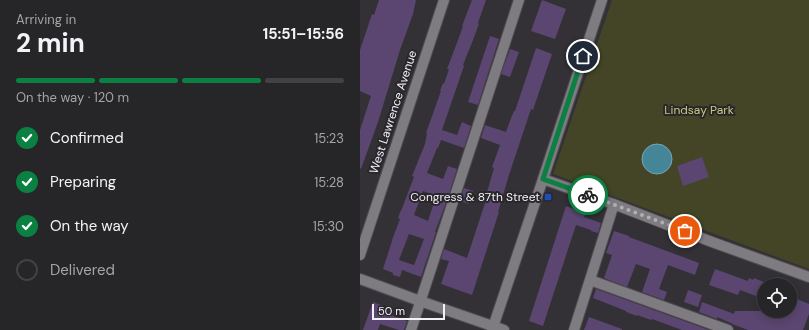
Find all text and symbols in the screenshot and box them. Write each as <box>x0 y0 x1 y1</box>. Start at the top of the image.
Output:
text: Arriving in <box>16 11 76 28</box>
text: 15:51–15:56 <box>263 24 344 44</box>
text: 2 min <box>16 26 85 60</box>
pin <box>566 39 600 73</box>
icon: home <box>572 45 594 67</box>
street label: West Lawrence Avenue <box>365 48 421 176</box>
text: On the way · 120 m <box>16 89 129 106</box>
park label: Lindsay Park <box>664 102 734 118</box>
icon: check <box>16 127 38 149</box>
text: Confirmed <box>50 128 124 148</box>
text: 15:23 <box>314 130 344 147</box>
icon: check <box>16 171 38 193</box>
text: Preparing <box>50 172 116 192</box>
text: 15:28 <box>314 174 344 191</box>
courier <box>568 175 608 215</box>
icon: bike <box>577 184 599 206</box>
place label: Congress & 87th Street <box>410 189 540 205</box>
marker: Congress & 87th Street <box>543 192 553 202</box>
pin <box>668 214 702 248</box>
icon: check <box>16 215 38 237</box>
text: On the way <box>50 216 129 236</box>
text: 15:30 <box>313 218 344 235</box>
icon: bag <box>674 220 696 242</box>
text: Delivered <box>50 260 115 280</box>
map controls <box>757 278 797 318</box>
button: locate <box>757 278 797 318</box>
scale bar <box>372 302 445 321</box>
text: 50 m <box>378 304 405 318</box>

